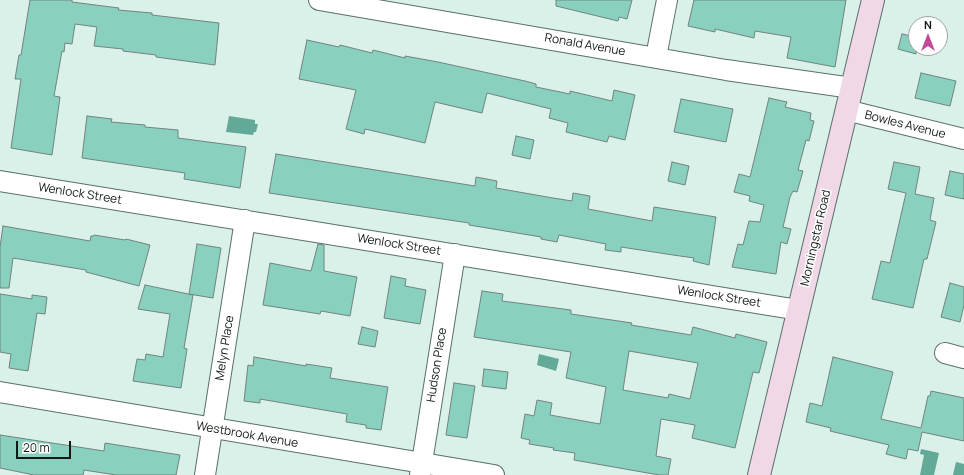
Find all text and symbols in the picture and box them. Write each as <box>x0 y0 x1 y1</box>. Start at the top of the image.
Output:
north arrow <box>908 16 948 56</box>
text: N <box>924 17 932 32</box>
street label: Ronald Avenue <box>543 31 627 59</box>
street label: Bowles Avenue <box>863 108 947 142</box>
street label: Wenlock Street <box>37 180 123 208</box>
street label: Morningstar Road <box>798 188 834 288</box>
street label: Wenlock Street <box>356 231 442 259</box>
street label: Wenlock Street <box>676 283 762 311</box>
street label: Melyn Place <box>213 314 237 382</box>
street label: Hudson Place <box>424 327 450 403</box>
street label: Westbrook Avenue <box>195 419 299 451</box>
scale bar <box>18 433 73 459</box>
text: 20 m <box>23 439 50 456</box>

